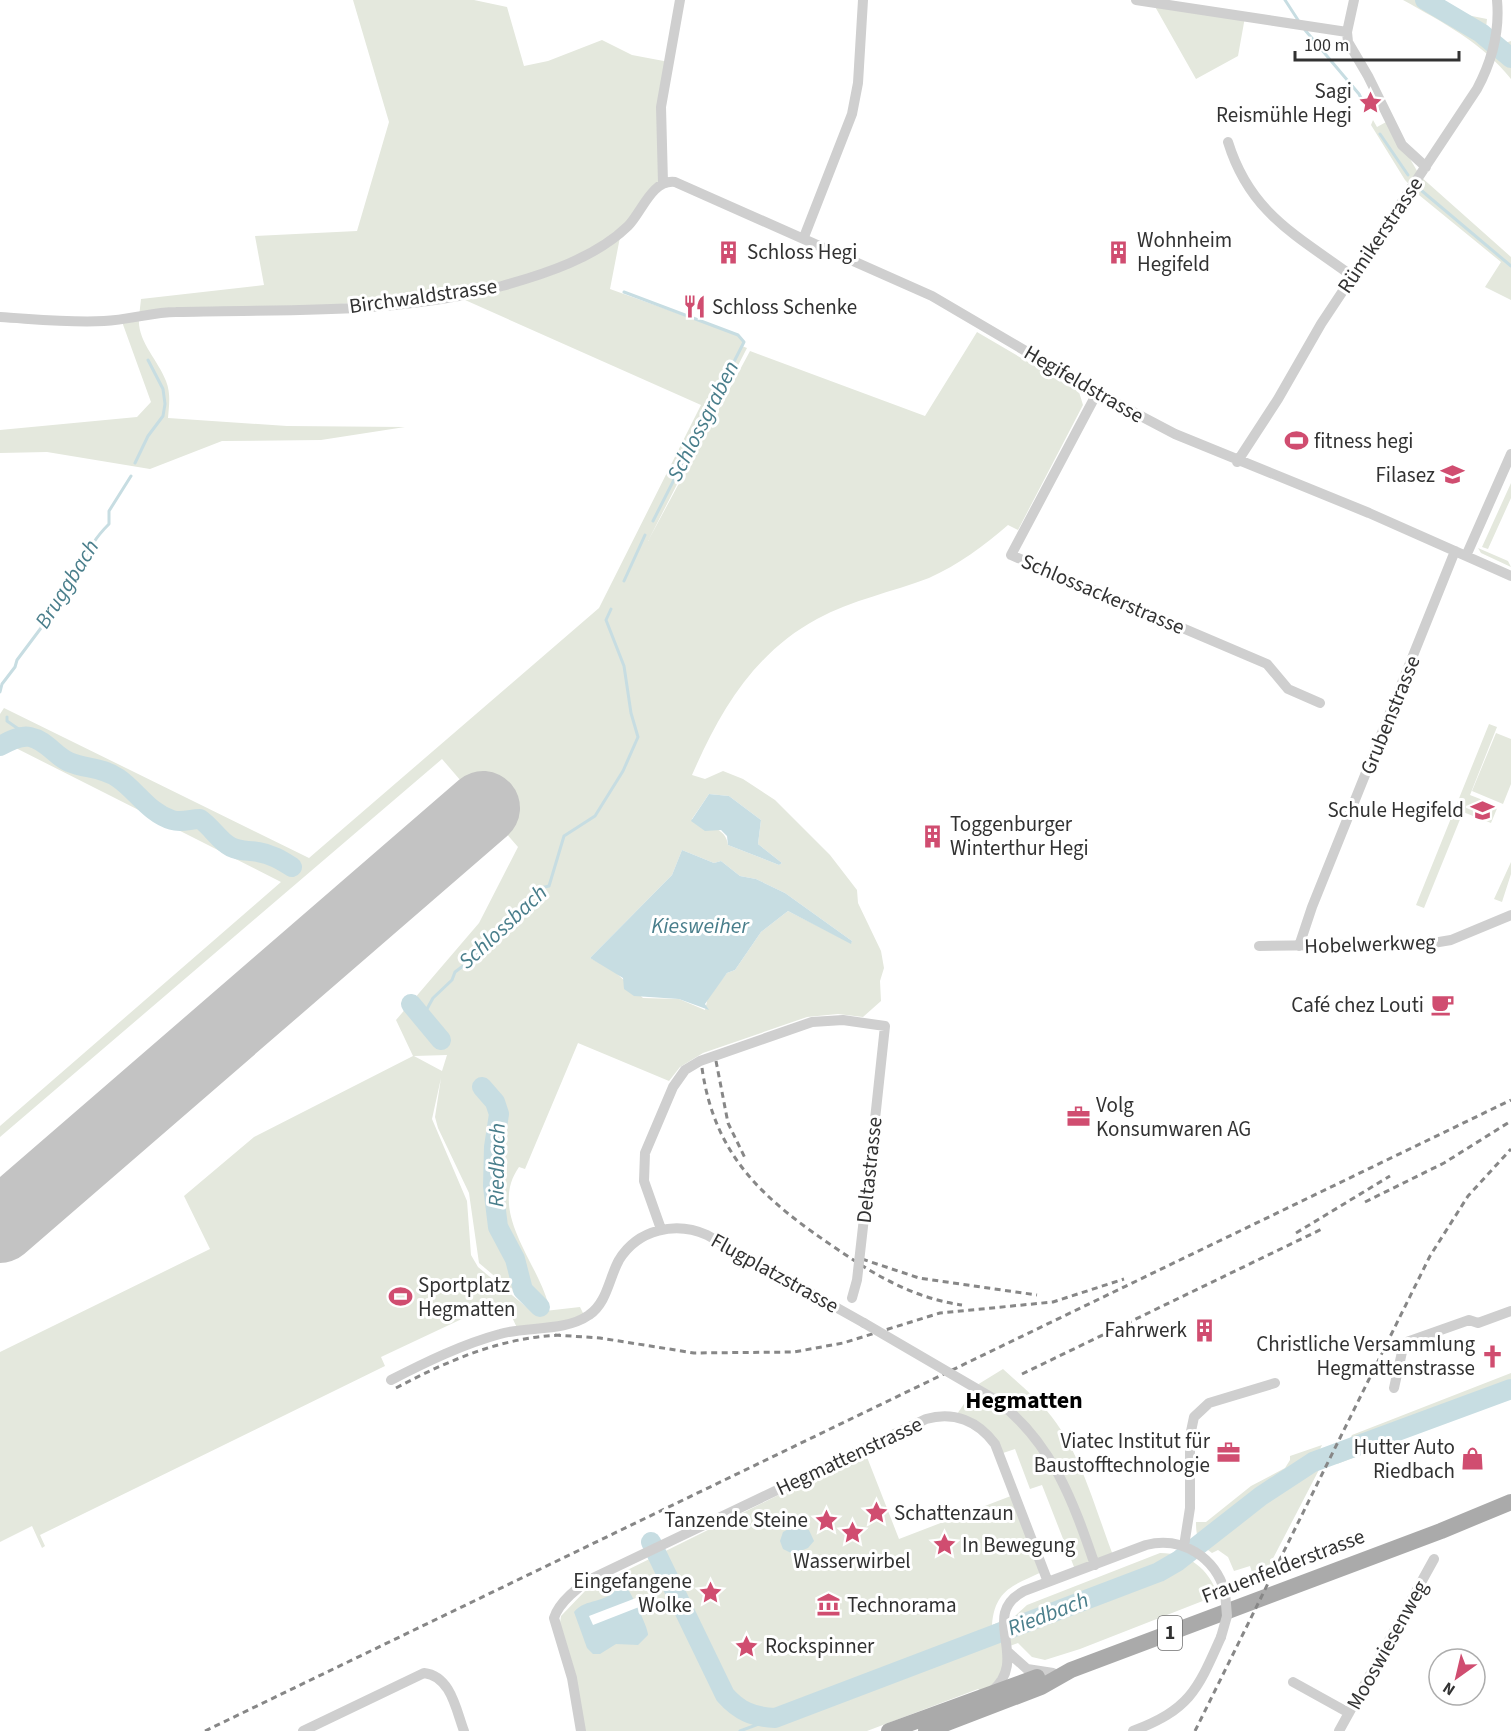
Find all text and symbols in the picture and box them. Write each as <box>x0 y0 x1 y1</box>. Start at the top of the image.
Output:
scale bar <box>1295 24 1458 62</box>
text: 100 m <box>1304 33 1349 58</box>
place label: Sagi Reismühle Hegi <box>1216 76 1352 130</box>
place icon: Sagi Reismühle Hegi <box>1357 90 1383 116</box>
street label: Rümikerstrasse <box>1330 171 1430 299</box>
place label: Wohnheim Hegifeld <box>1137 225 1232 279</box>
place label: Schloss Hegi <box>747 237 857 267</box>
building icon: Schloss Hegi <box>716 239 742 265</box>
building icon: Wohnheim Hegifeld <box>1106 239 1132 265</box>
street label: Birchwaldstrasse <box>347 271 499 321</box>
place label: Schloss Schenke <box>712 292 857 322</box>
restaurant icon: Schloss Schenke <box>681 294 707 320</box>
street label: Hegifeldstrasse <box>1019 338 1149 430</box>
water label: Schlossgraben <box>659 355 747 487</box>
place label: fitness hegi <box>1314 426 1413 456</box>
sports icon: fitness hegi <box>1283 428 1309 454</box>
place label: Filasez <box>1375 460 1435 490</box>
school or university icon: Filasez <box>1440 462 1466 488</box>
water label: Bruggbach <box>27 533 107 635</box>
street label: Schlossackerstrasse <box>1017 546 1189 642</box>
street label: Grubenstrasse <box>1352 651 1428 779</box>
place label: Schule Hegifeld <box>1327 795 1464 825</box>
school or university icon: Schule Hegifeld <box>1469 797 1495 823</box>
place label: Toggenburger Winterthur Hegi <box>950 809 1089 863</box>
building icon: Toggenburger Winterthur Hegi <box>919 823 945 849</box>
water label: Schlossbach <box>451 877 555 977</box>
water label: Kiesweiher <box>651 910 750 942</box>
street label: Hobelwerkweg <box>1304 927 1437 961</box>
place label: Café chez Louti <box>1291 990 1424 1020</box>
cafe icon: Café chez Louti <box>1429 992 1455 1018</box>
place label: Volg Konsumwaren AG <box>1096 1090 1251 1144</box>
office icon: Volg Konsumwaren AG <box>1065 1104 1091 1130</box>
street label: Deltastrasse <box>849 1115 889 1225</box>
water label: Riedbach <box>480 1123 514 1207</box>
street label: Flugplatzstrasse <box>706 1225 844 1321</box>
place label: Sportplatz Hegmatten <box>418 1270 516 1324</box>
sports icon: Sportplatz Hegmatten <box>387 1284 413 1310</box>
place label: Fahrwerk <box>1105 1315 1188 1345</box>
building icon: Fahrwerk <box>1192 1317 1218 1343</box>
place label: Christliche Versammlung Hegmattenstrasse <box>1256 1329 1475 1383</box>
church icon: Christliche Versammlung Hegmattenstrasse <box>1480 1343 1506 1369</box>
district label: Hegmatten <box>965 1383 1083 1418</box>
street label: Hegmattenstrasse <box>771 1409 927 1503</box>
place label: Viatec Institut für Baustofftechnologie <box>1034 1426 1211 1480</box>
place label: Hutter Auto Riedbach <box>1354 1432 1455 1486</box>
office icon: Viatec Institut für Baustofftechnologie <box>1215 1440 1241 1466</box>
shop icon: Hutter Auto Riedbach <box>1460 1446 1486 1472</box>
place label: Schattenzaun <box>894 1498 1014 1528</box>
place icon: Schattenzaun <box>863 1500 889 1526</box>
place label: Tanzende Steine <box>664 1505 808 1535</box>
place icon: Tanzende Steine <box>813 1507 839 1533</box>
place icon: Wasserwirbel <box>839 1520 865 1546</box>
street label: Frauenfelderstrasse <box>1197 1521 1369 1611</box>
place label: In Bewegung <box>962 1530 1076 1560</box>
place icon: In Bewegung <box>931 1532 957 1558</box>
place label: Wasserwirbel <box>793 1546 911 1576</box>
place label: Eingefangene Wolke <box>573 1566 692 1620</box>
street label: Mooswiesenweg <box>1339 1574 1435 1715</box>
place icon: Eingefangene Wolke <box>697 1580 723 1606</box>
water label: Riedbach <box>1003 1584 1093 1644</box>
place label: Technorama <box>847 1590 957 1620</box>
museum icon: Technorama <box>816 1592 842 1618</box>
road number: 1 <box>1158 1616 1182 1650</box>
place label: Rockspinner <box>765 1631 875 1661</box>
place icon: Rockspinner <box>734 1633 760 1659</box>
north arrow <box>1427 1647 1487 1707</box>
text: N <box>1439 1677 1460 1701</box>

